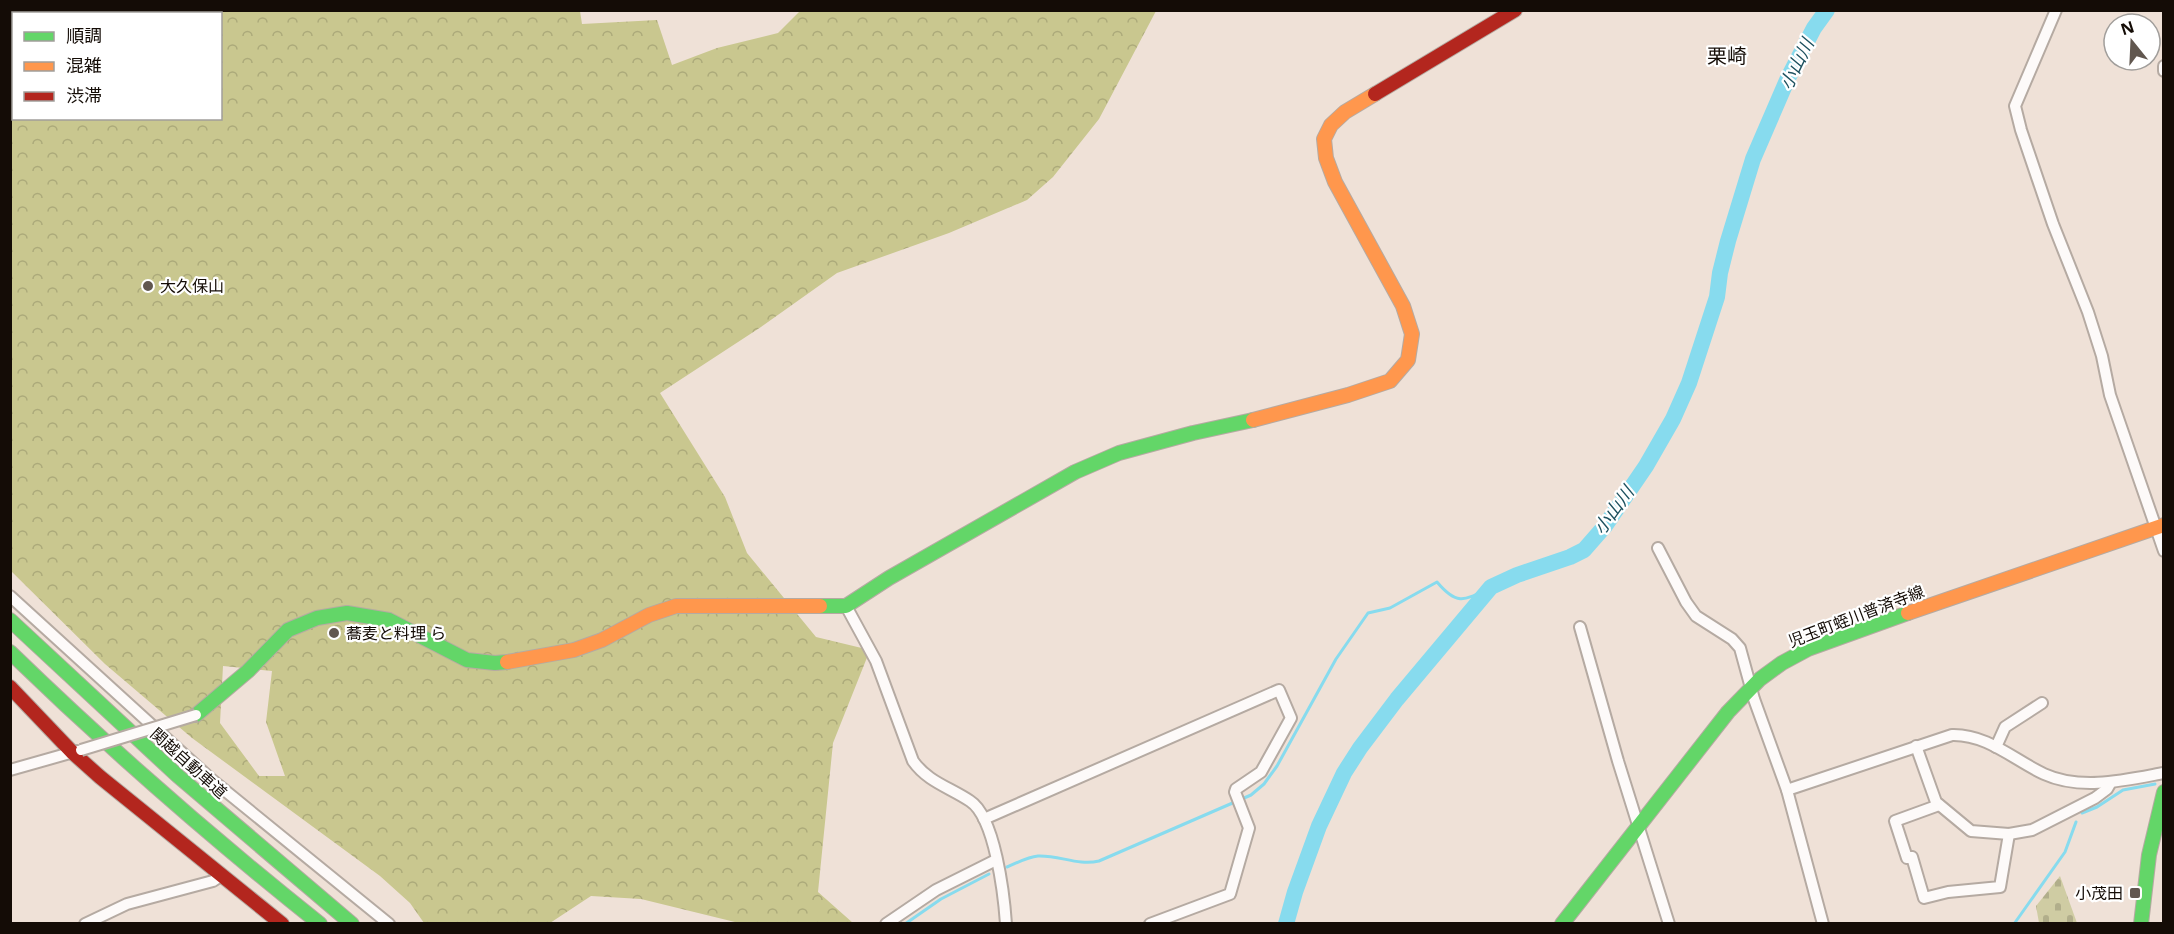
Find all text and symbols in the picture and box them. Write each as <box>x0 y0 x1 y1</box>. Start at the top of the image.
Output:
legend <box>12 12 222 120</box>
north arrow <box>2102 12 2162 72</box>
text: N <box>2118 15 2137 40</box>
text: 順調 <box>66 23 102 47</box>
water label: 小山川 <box>1773 33 1819 94</box>
district label: 栗崎 <box>1707 42 1747 69</box>
text: 混雑 <box>66 53 102 77</box>
text: 渋滞 <box>66 83 102 107</box>
place label: 大久保山 <box>160 275 224 297</box>
marker: 大久保山 <box>141 279 155 293</box>
water label: 小山川 <box>1587 479 1640 539</box>
street label: 児玉町蛭川普済寺線 <box>1785 580 1927 652</box>
place label: 蕎麦と料理 ら <box>346 622 446 644</box>
marker: 蕎麦と料理 ら <box>327 626 341 640</box>
street label: 関越自動車道 <box>146 723 232 803</box>
place label: 小茂田 <box>2075 882 2123 904</box>
marker: 小茂田 <box>2128 886 2142 900</box>

